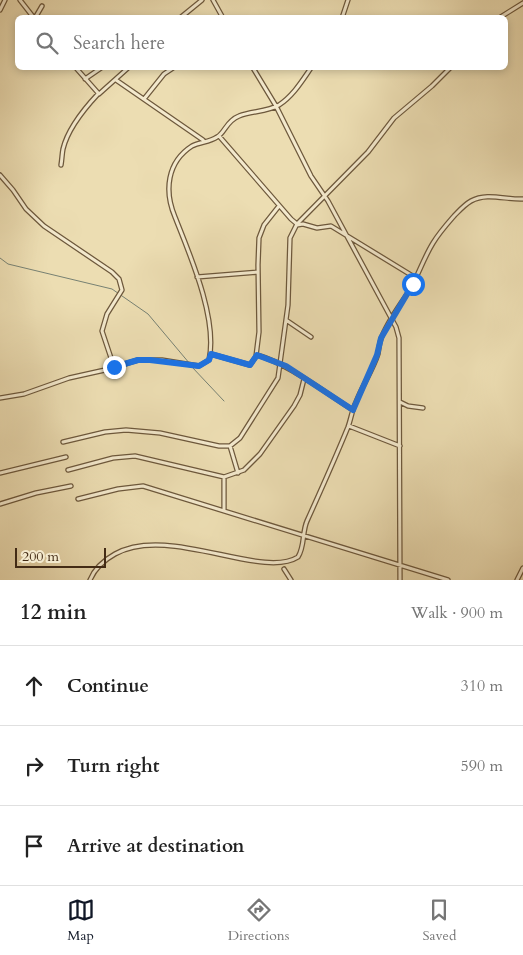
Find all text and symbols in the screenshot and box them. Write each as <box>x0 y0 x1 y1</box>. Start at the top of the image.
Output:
search box <box>15 15 508 70</box>
icon: search <box>33 29 61 57</box>
text: Search here <box>73 30 165 56</box>
route start <box>402 273 425 296</box>
route end <box>103 356 126 379</box>
scale bar <box>15 545 106 568</box>
text: 200 m <box>22 547 59 566</box>
text: 12 min <box>20 598 87 627</box>
text: Walk · 900 m <box>411 602 503 624</box>
icon: ahead <box>20 672 48 700</box>
text: Continue <box>67 673 149 699</box>
text: 310 m <box>461 675 503 697</box>
icon: right <box>20 752 48 780</box>
text: Turn right <box>67 753 159 779</box>
text: 590 m <box>461 755 503 777</box>
icon: arrive <box>20 832 48 860</box>
text: Arrive at destination <box>67 833 244 859</box>
tab: Map <box>67 896 95 945</box>
tab: Directions <box>228 896 289 945</box>
tab: Saved <box>422 896 456 945</box>

